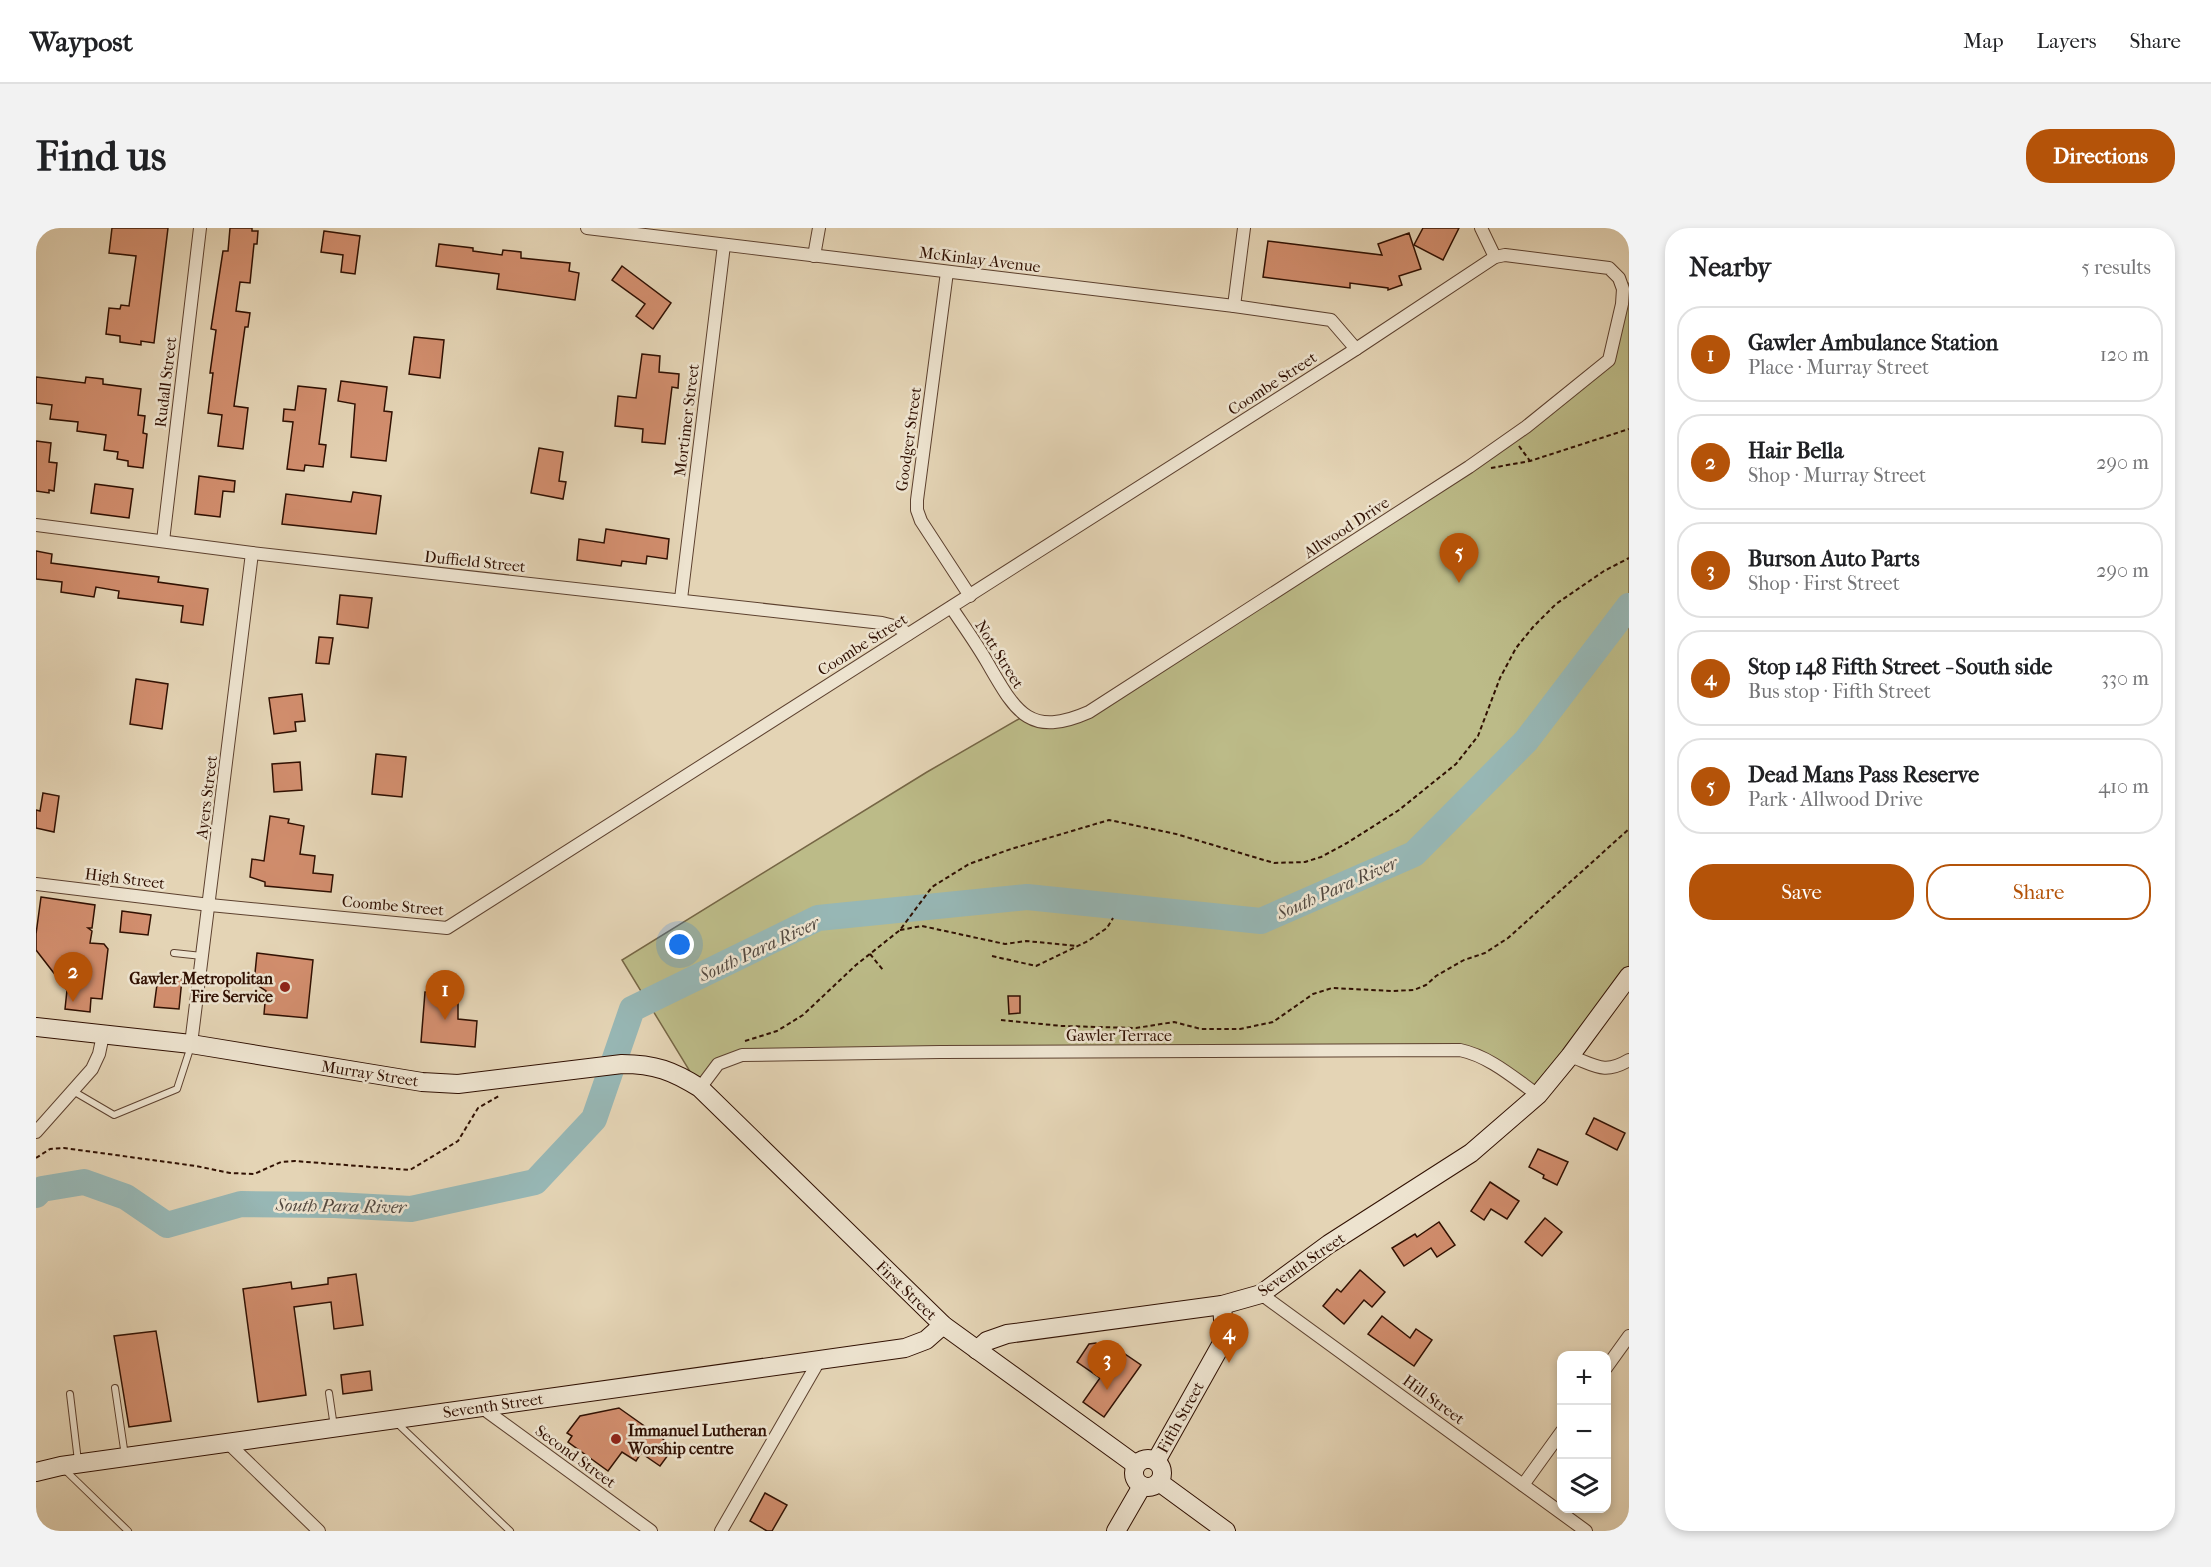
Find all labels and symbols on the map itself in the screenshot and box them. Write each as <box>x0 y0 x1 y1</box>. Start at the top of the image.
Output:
street label: McKinlay Avenue <box>918 243 1042 276</box>
street label: Rudall Street <box>151 335 181 428</box>
street label: Coombe Street <box>1224 347 1321 419</box>
street label: Mortimer Street <box>670 362 703 477</box>
street label: Goodger Street <box>892 385 925 492</box>
street label: Allwood Drive <box>1299 493 1393 563</box>
pin: 5 <box>1440 534 1478 583</box>
street label: Duffield Street <box>423 547 527 576</box>
street label: Coombe Street <box>814 609 911 680</box>
street label: Nott Street <box>971 617 1028 692</box>
street label: Ayers Street <box>192 754 221 841</box>
water label: South Para River <box>1273 852 1403 925</box>
street label: High Street <box>84 864 166 893</box>
street label: Coombe Street <box>341 892 445 919</box>
water label: South Para River <box>695 912 824 987</box>
your location <box>665 930 694 959</box>
pin: 2 <box>54 952 93 1002</box>
place label: Gawler Metropolitan Fire Service <box>129 969 274 1006</box>
pin: 1 <box>426 970 464 1020</box>
marker: Gawler Metropolitan Fire Service <box>278 980 292 994</box>
street label: Gawler Terrace <box>1066 1026 1172 1045</box>
street label: Murray Street <box>320 1056 420 1091</box>
water label: South Para River <box>275 1195 408 1218</box>
street label: Seventh Street <box>1254 1228 1349 1301</box>
street label: First Street <box>872 1257 941 1324</box>
pin: 4 <box>1210 1314 1248 1363</box>
pin: 3 <box>1088 1340 1126 1390</box>
street label: Hill Street <box>1399 1371 1469 1428</box>
street label: Fifth Street <box>1153 1378 1208 1456</box>
street label: Seventh Street <box>442 1389 545 1422</box>
street label: Second Street <box>532 1421 620 1492</box>
place label: Immanuel Lutheran Worship centre <box>627 1421 767 1459</box>
marker: Immanuel Lutheran Worship centre <box>609 1432 623 1446</box>

